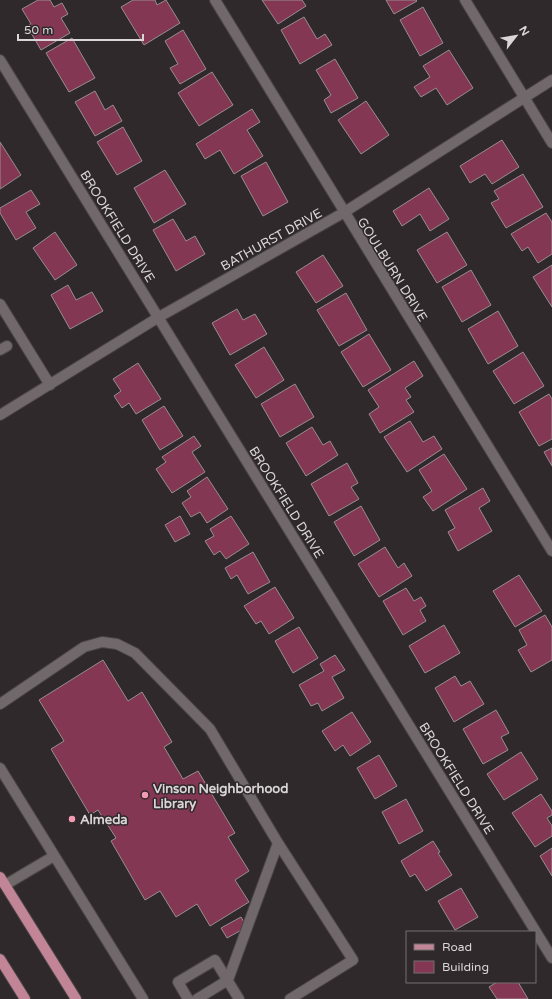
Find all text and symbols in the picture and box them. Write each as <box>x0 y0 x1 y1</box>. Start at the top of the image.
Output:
scale bar <box>18 16 143 42</box>
north arrow <box>496 16 536 56</box>
text: 50 m <box>24 23 53 37</box>
text: N <box>516 24 532 38</box>
street label: BROOKFIELD DRIVE <box>76 168 158 285</box>
street label: BATHURST DRIVE <box>218 205 325 274</box>
street label: GOULBURN DRIVE <box>354 215 431 325</box>
street label: BROOKFIELD DRIVE <box>245 444 327 561</box>
street label: BROOKFIELD DRIVE <box>415 720 497 837</box>
place label: Vinson Neighborhood Library <box>153 781 288 812</box>
marker: Vinson Neighborhood Library <box>140 790 150 800</box>
place label: Almeda <box>80 812 128 828</box>
marker: Almeda <box>67 814 77 824</box>
legend <box>406 931 536 983</box>
text: Road <box>442 940 472 954</box>
text: Building <box>442 960 489 974</box>

